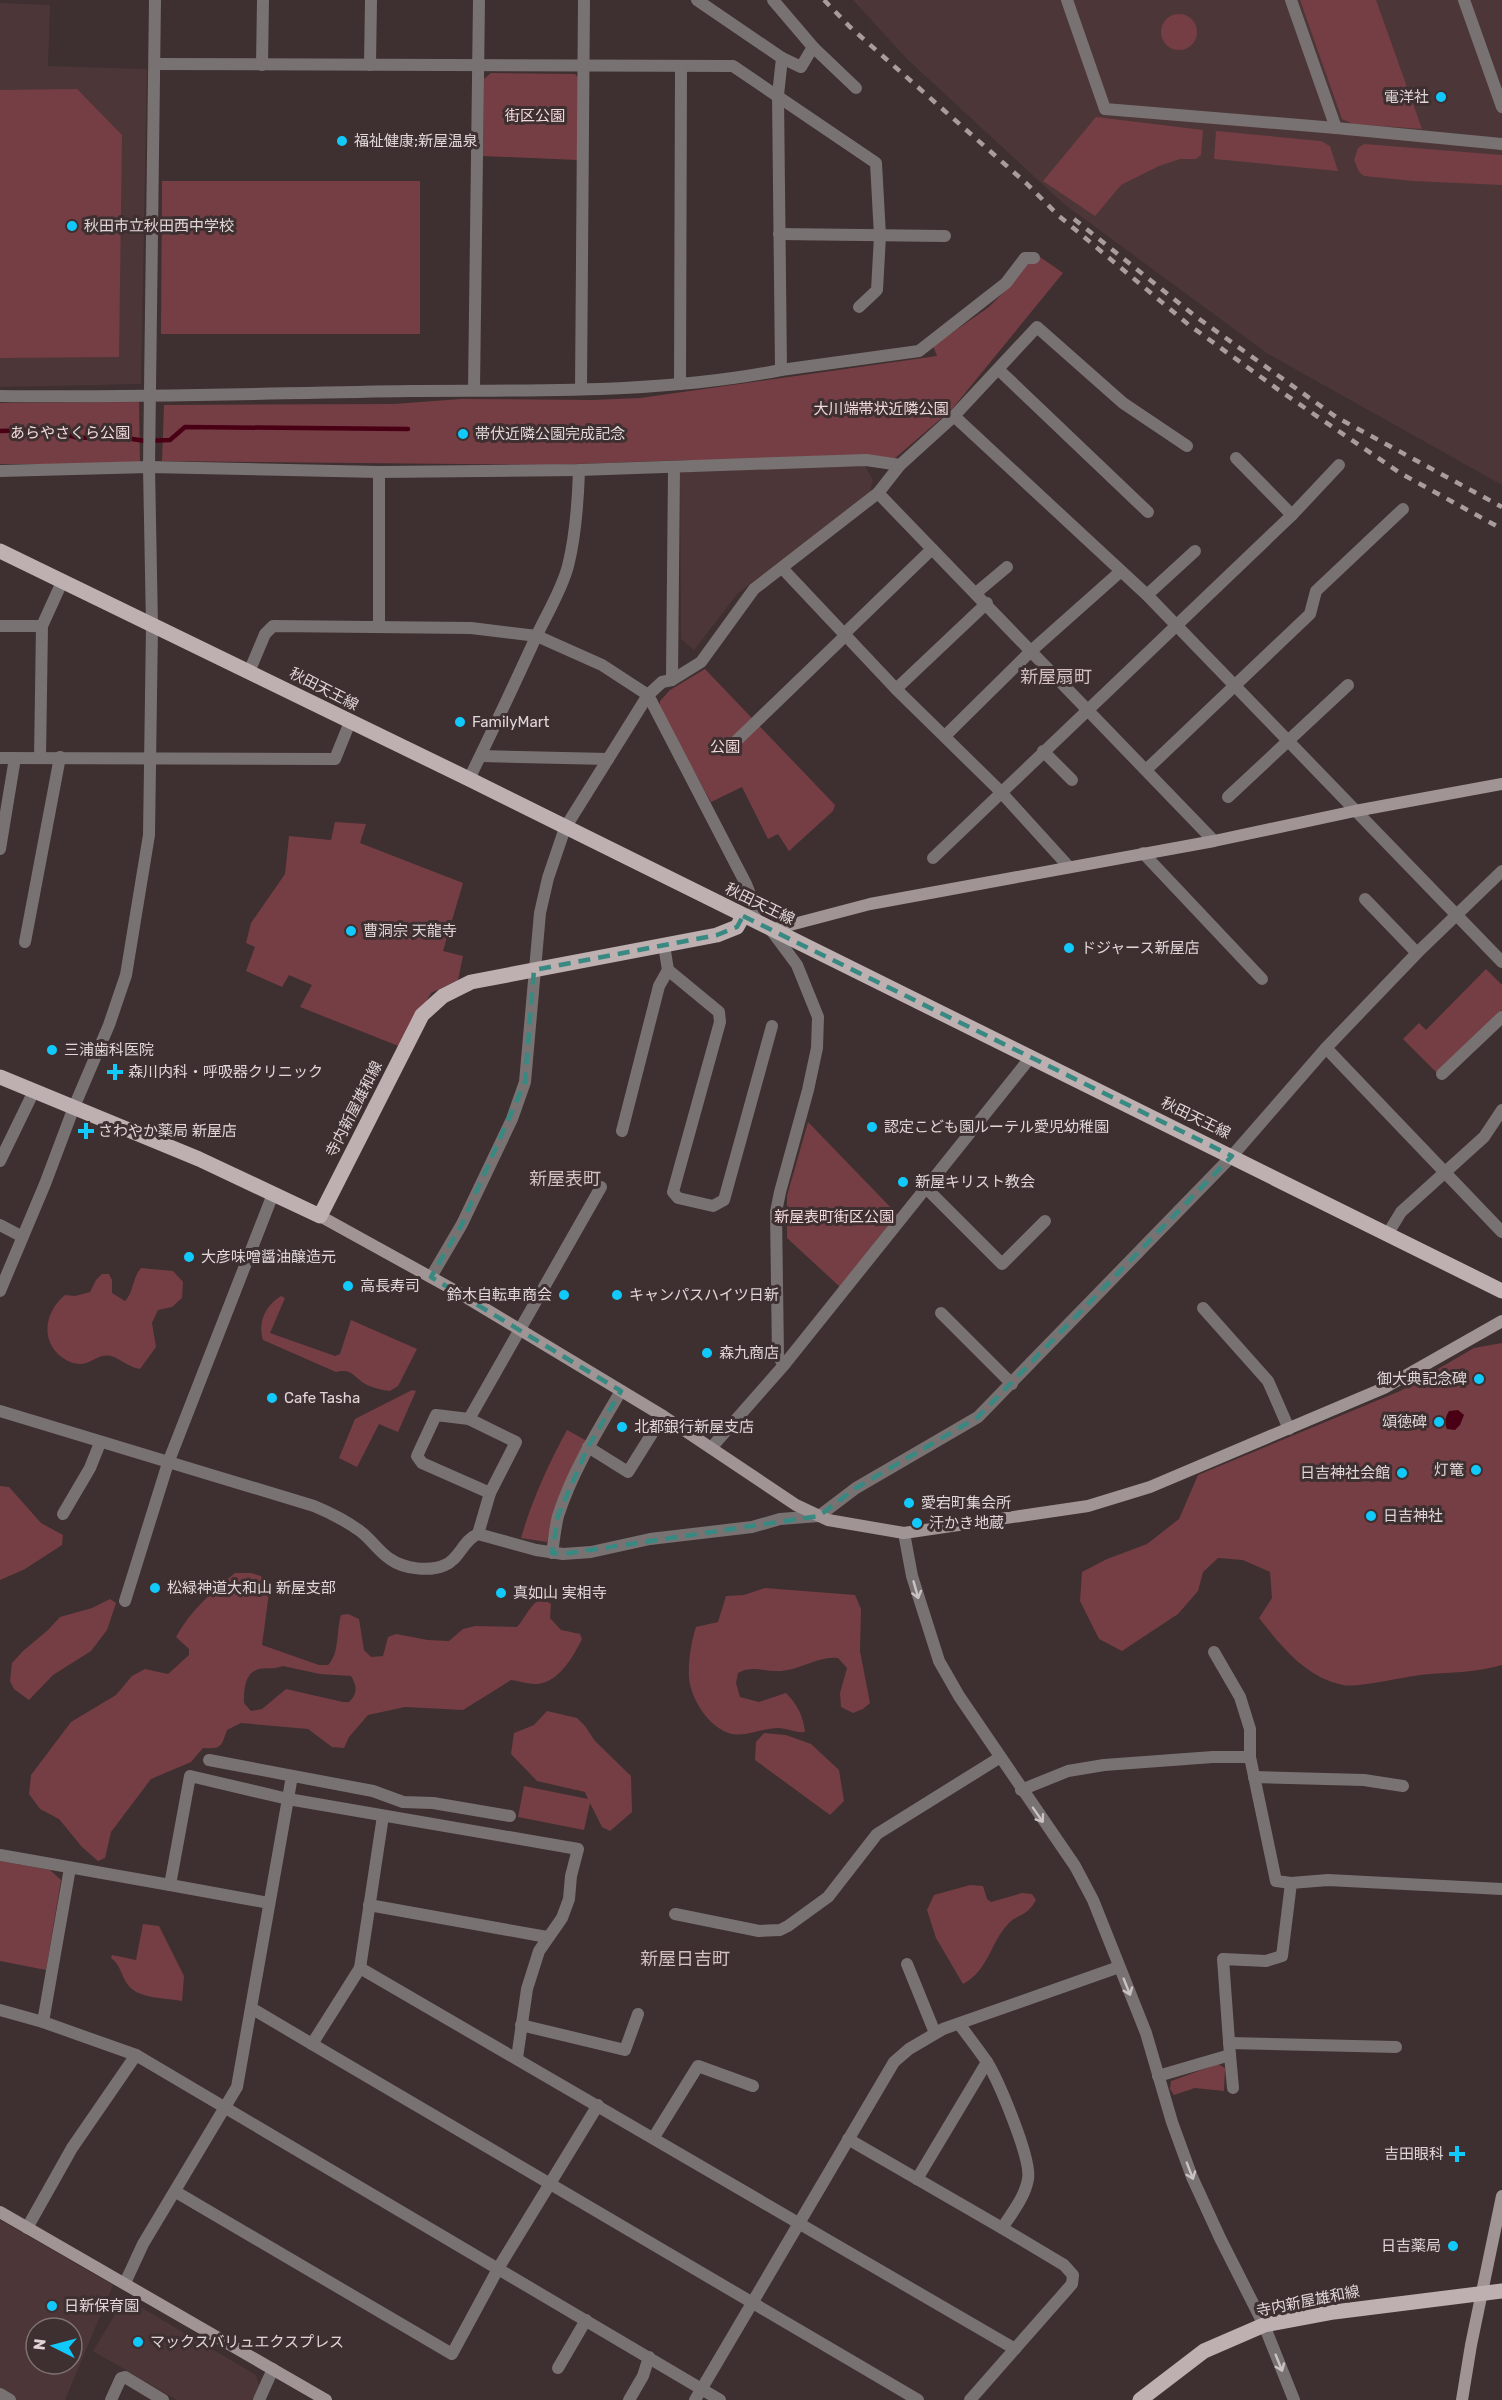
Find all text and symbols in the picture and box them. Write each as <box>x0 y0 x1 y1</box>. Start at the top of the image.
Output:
place label: 電洋社 <box>1384 88 1429 106</box>
marker: 電洋社 <box>1434 90 1448 104</box>
park label: 街区公園 <box>505 107 565 125</box>
place label: 福祉健康;新屋温泉 <box>354 132 478 150</box>
marker: 福祉健康;新屋温泉 <box>335 134 349 148</box>
place label: 秋田市立秋田西中学校 <box>84 217 234 235</box>
marker: 秋田市立秋田西中学校 <box>65 219 79 233</box>
park label: 大川端帯状近隣公園 <box>813 400 949 418</box>
park label: あらやさくら公園 <box>10 424 130 442</box>
place label: 帯伏近隣公園完成記念 <box>475 425 625 443</box>
marker: 帯伏近隣公園完成記念 <box>456 427 470 441</box>
street label: 秋田天王線 <box>286 664 362 714</box>
district label: 新屋扇町 <box>1020 666 1092 688</box>
place label: FamilyMart <box>472 713 549 731</box>
marker: FamilyMart <box>453 715 467 729</box>
park label: 公園 <box>710 738 740 756</box>
street label: 秋田天王線 <box>722 879 798 929</box>
place label: 曹洞宗 天龍寺 <box>363 922 457 940</box>
marker: 曹洞宗 天龍寺 <box>344 924 358 938</box>
place label: ドジャース新屋店 <box>1081 939 1200 957</box>
marker: ドジャース新屋店 <box>1062 941 1076 955</box>
place label: 三浦歯科医院 <box>64 1041 154 1059</box>
marker: 三浦歯科医院 <box>45 1043 59 1057</box>
street label: 寺内新屋雄和線 <box>322 1058 386 1160</box>
marker: 森川内科・呼吸器クリニック <box>106 1063 124 1081</box>
place label: 森川内科・呼吸器クリニック <box>128 1063 323 1081</box>
street label: 秋田天王線 <box>1158 1093 1234 1143</box>
place label: 認定こども園ルーテル愛児幼稚園 <box>884 1118 1109 1136</box>
marker: 認定こども園ルーテル愛児幼稚園 <box>865 1120 879 1134</box>
place label: さわやか薬局 新屋店 <box>98 1122 237 1140</box>
marker: さわやか薬局 新屋店 <box>79 1124 93 1138</box>
district label: 新屋表町 <box>529 1168 601 1190</box>
place label: 新屋キリスト教会 <box>915 1173 1035 1191</box>
marker: 新屋キリスト教会 <box>896 1175 910 1189</box>
park label: 新屋表町街区公園 <box>774 1208 894 1226</box>
place label: 大彦味噌醤油醸造元 <box>201 1248 336 1266</box>
marker: 大彦味噌醤油醸造元 <box>182 1250 196 1264</box>
place label: 高長寿司 <box>360 1277 420 1295</box>
marker: 高長寿司 <box>341 1279 355 1293</box>
place label: 鈴木自転車商会 <box>447 1286 552 1304</box>
place label: キャンパスハイツ日新 <box>629 1286 779 1304</box>
marker: 鈴木自転車商会 <box>557 1288 571 1302</box>
marker: キャンパスハイツ日新 <box>610 1288 624 1302</box>
place label: 森九商店 <box>719 1344 779 1362</box>
marker: 森九商店 <box>700 1346 714 1360</box>
place label: 御大典記念碑 <box>1377 1370 1467 1388</box>
marker: 御大典記念碑 <box>1472 1372 1486 1386</box>
place label: Cafe Tasha <box>284 1389 360 1407</box>
marker: Cafe Tasha <box>265 1391 279 1405</box>
place label: 頌徳碑 <box>1382 1413 1427 1431</box>
marker: 頌徳碑 <box>1432 1415 1446 1429</box>
place label: 北都銀行新屋支店 <box>634 1418 754 1436</box>
marker: 北都銀行新屋支店 <box>615 1420 629 1434</box>
place label: 灯篭 <box>1434 1461 1464 1479</box>
marker: 灯篭 <box>1469 1463 1483 1477</box>
place label: 日吉神社会館 <box>1300 1464 1390 1482</box>
marker: 日吉神社会館 <box>1395 1466 1409 1480</box>
place label: 愛宕町集会所 <box>921 1494 1011 1512</box>
marker: 愛宕町集会所 <box>902 1496 916 1510</box>
place label: 日吉神社 <box>1383 1507 1443 1525</box>
marker: 日吉神社 <box>1364 1509 1378 1523</box>
place label: 汗かき地蔵 <box>929 1514 1004 1532</box>
marker: 汗かき地蔵 <box>910 1516 924 1530</box>
place label: 松緑神道大和山 新屋支部 <box>167 1579 336 1597</box>
one-way arrow <box>910 1580 922 1599</box>
marker: 松緑神道大和山 新屋支部 <box>148 1581 162 1595</box>
place label: 真如山 実相寺 <box>513 1584 607 1602</box>
marker: 真如山 実相寺 <box>494 1586 508 1600</box>
one-way arrow <box>1032 1806 1044 1822</box>
district label: 新屋日吉町 <box>640 1948 730 1970</box>
one-way arrow <box>1122 1977 1133 1996</box>
place label: 吉田眼科 <box>1384 2145 1444 2163</box>
marker: 吉田眼科 <box>1448 2145 1466 2163</box>
one-way arrow <box>1186 2162 1197 2180</box>
place label: 日吉薬局 <box>1381 2237 1441 2255</box>
marker: 日吉薬局 <box>1446 2239 1460 2253</box>
street label: 寺内新屋雄和線 <box>1255 2282 1361 2320</box>
place label: 日新保育園 <box>64 2297 139 2315</box>
marker: 日新保育園 <box>45 2299 59 2313</box>
north arrow <box>24 2316 84 2376</box>
place label: マックスバリュエクスプレス <box>150 2333 344 2351</box>
marker: マックスバリュエクスプレス <box>131 2335 145 2349</box>
text: N <box>30 2338 50 2351</box>
one-way arrow <box>1274 2353 1285 2371</box>

